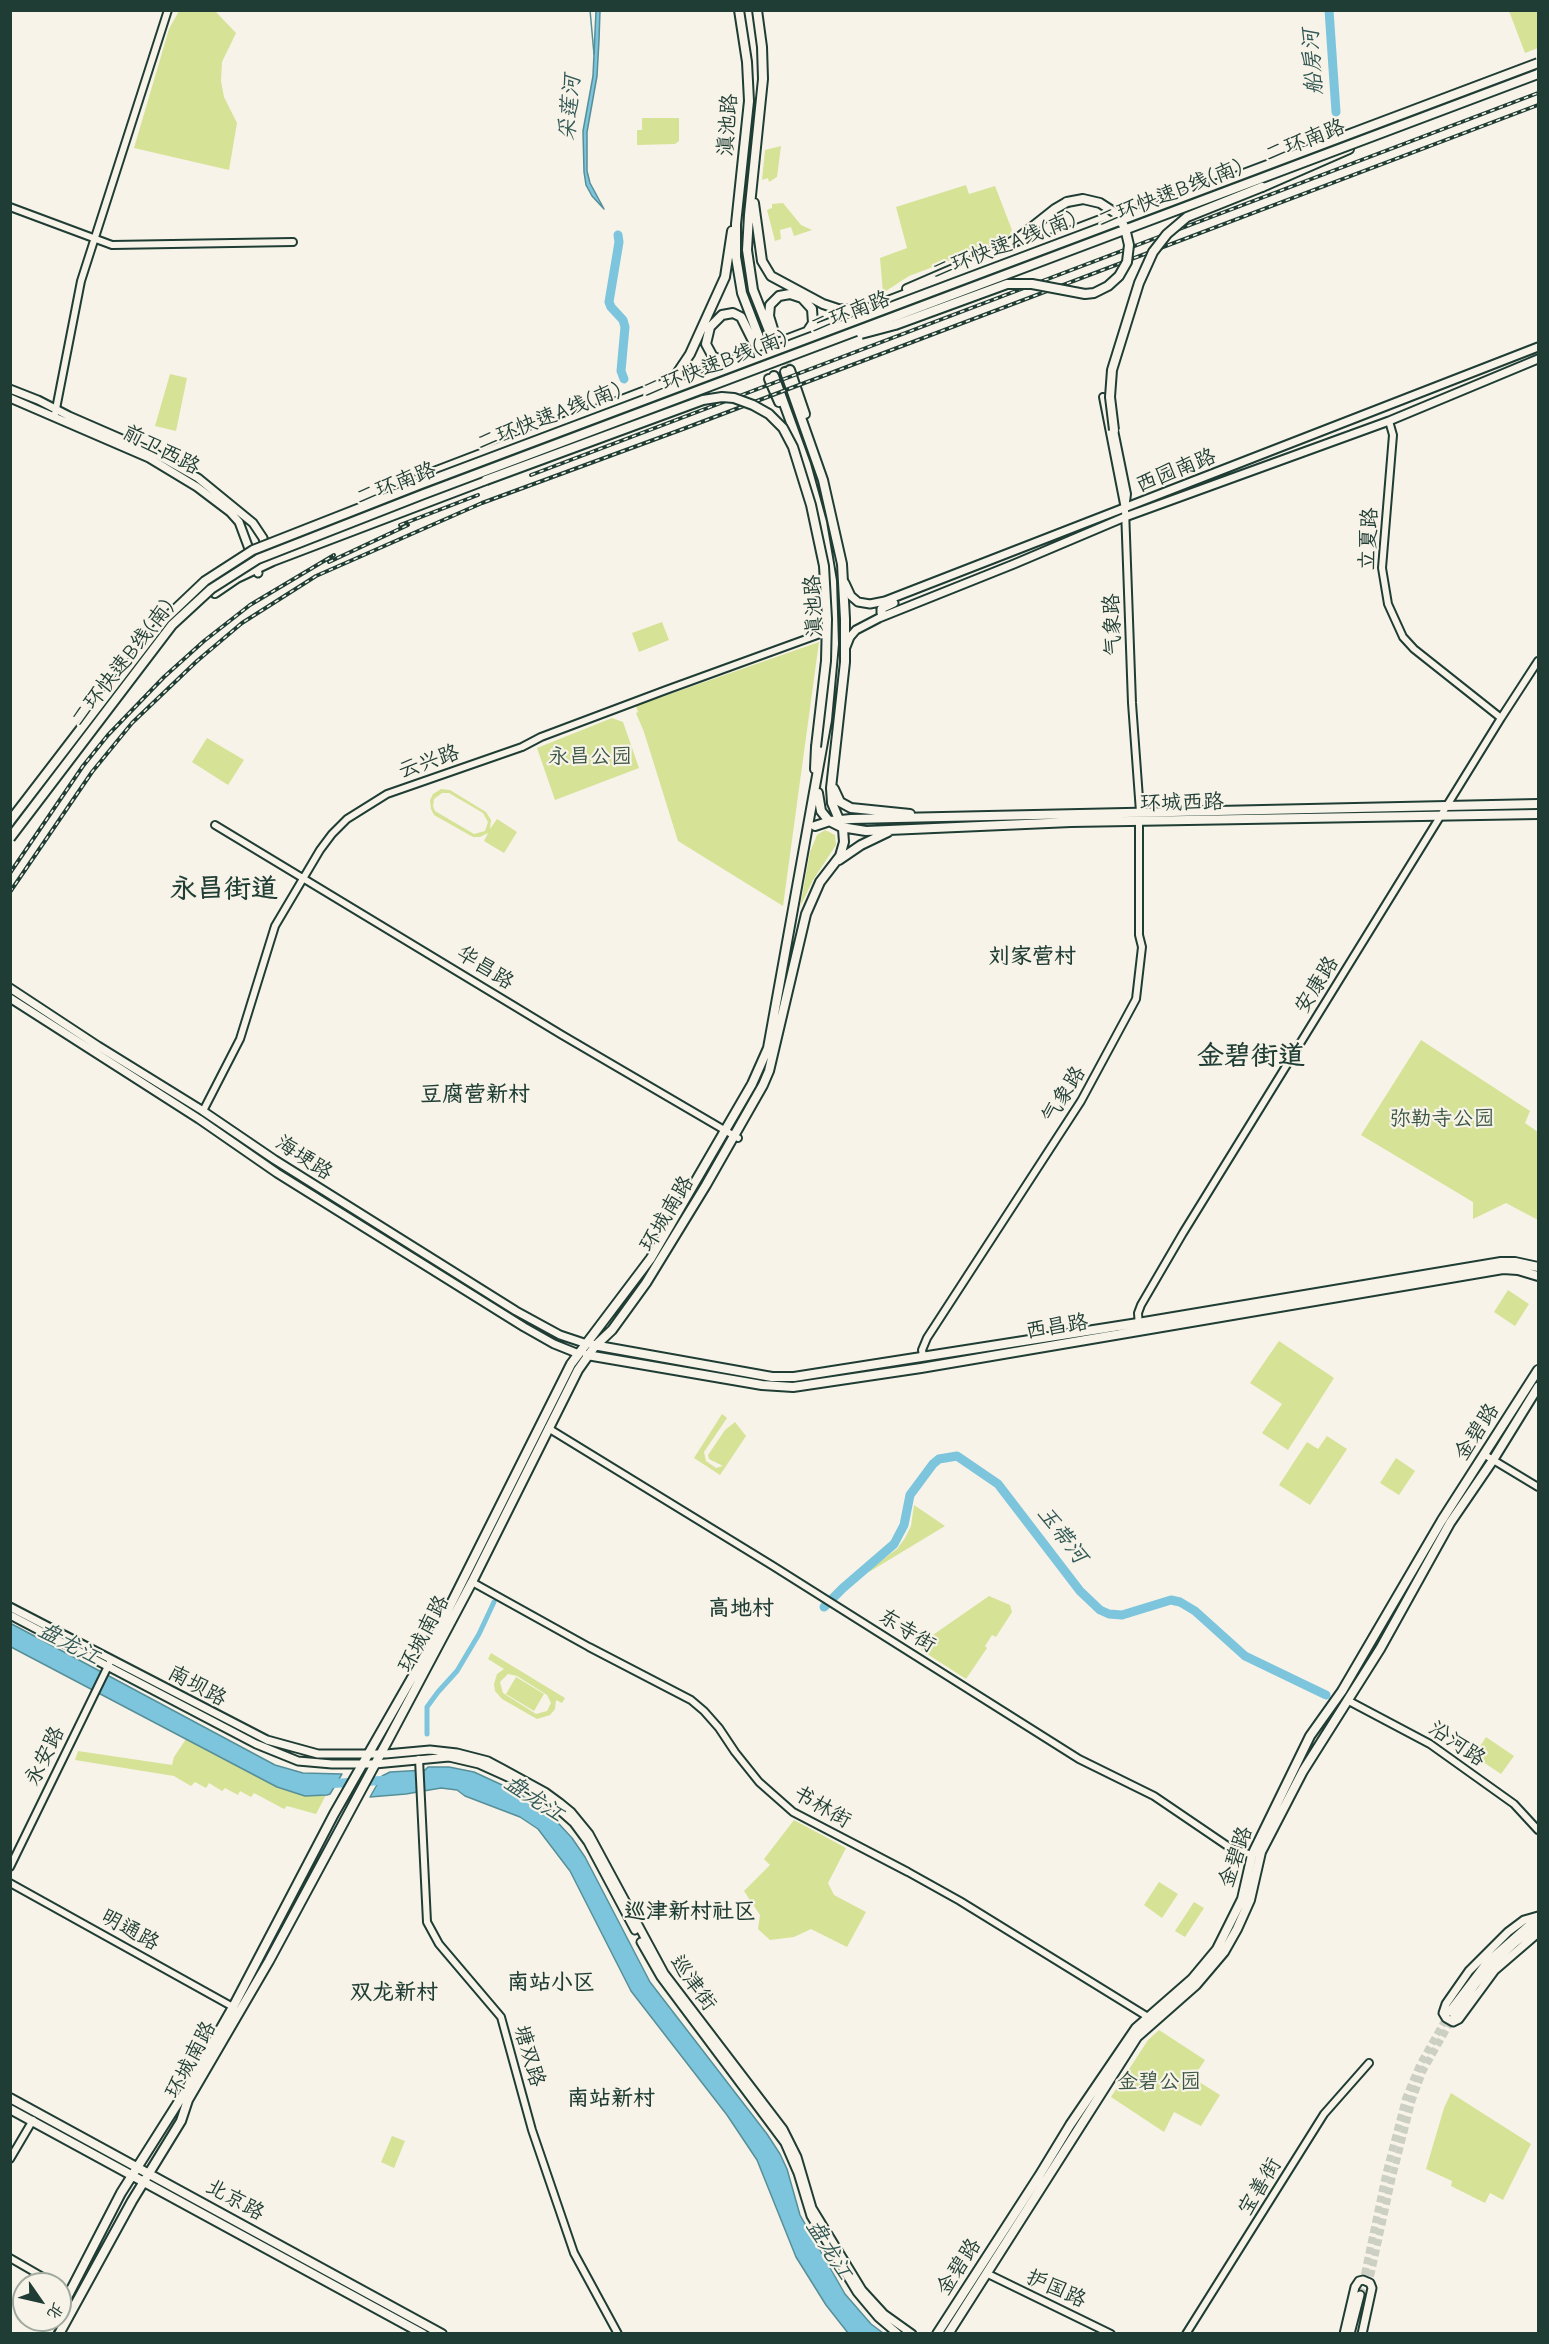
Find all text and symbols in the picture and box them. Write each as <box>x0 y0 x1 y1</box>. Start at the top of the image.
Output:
water label: 船房河 <box>1298 28 1328 96</box>
water label: 采莲河 <box>554 74 586 142</box>
street label: 滇池路 <box>713 93 743 157</box>
street label: 二环南路 <box>1261 114 1349 168</box>
street label: 二环快速B线(南) <box>1094 155 1246 233</box>
street label: 二环快速A线(南) <box>928 207 1080 285</box>
street label: 二环南路 <box>806 286 894 340</box>
street label: 二环快速B线(南) <box>639 326 791 404</box>
street label: 二环快速A线(南) <box>473 378 625 456</box>
street label: 前卫西路 <box>118 420 204 480</box>
street label: 西园南路 <box>1132 444 1220 498</box>
street label: 二环南路 <box>352 457 440 511</box>
street label: 立夏路 <box>1355 507 1383 571</box>
street label: 滇池路 <box>800 574 828 638</box>
street label: 气象路 <box>1099 593 1127 657</box>
street label: 二环快速B线(南) <box>66 595 180 731</box>
street label: 云兴路 <box>395 740 463 784</box>
park label: 永昌公园 <box>548 744 632 770</box>
street label: 环城西路 <box>1140 790 1224 816</box>
district label: 永昌街道 <box>170 873 278 905</box>
street label: 华昌路 <box>452 941 518 995</box>
district label: 刘家营村 <box>988 944 1076 970</box>
street label: 安康路 <box>1290 952 1344 1018</box>
district label: 金碧街道 <box>1197 1040 1305 1072</box>
street label: 气象路 <box>1037 1062 1091 1128</box>
district label: 豆腐营新村 <box>420 1082 530 1108</box>
park label: 弥勒寺公园 <box>1390 1106 1494 1132</box>
street label: 海埂路 <box>271 1130 337 1186</box>
street label: 环城南路 <box>635 1172 699 1256</box>
street label: 西昌路 <box>1024 1310 1090 1344</box>
street label: 金碧路 <box>1449 1399 1505 1465</box>
water label: 玉带河 <box>1031 1501 1093 1569</box>
street label: 环城南路 <box>393 1591 455 1677</box>
district label: 高地村 <box>708 1596 774 1622</box>
street label: 东寺街 <box>874 1604 940 1658</box>
water label: 盘龙江 <box>34 1617 104 1671</box>
street label: 南坝路 <box>163 1660 231 1712</box>
street label: 沿河路 <box>1424 1716 1490 1772</box>
street label: 永安路 <box>20 1722 70 1790</box>
water label: 盘龙江 <box>499 1770 569 1828</box>
street label: 书林街 <box>788 1780 856 1834</box>
street label: 金碧路 <box>1214 1823 1258 1891</box>
district label: 巡津新村社区 <box>624 1899 756 1925</box>
street label: 明通路 <box>96 1904 164 1956</box>
street label: 巡津街 <box>664 1950 722 2016</box>
district label: 南站小区 <box>507 1970 595 1996</box>
district label: 双龙新村 <box>350 1980 438 2006</box>
street label: 环城南路 <box>160 2017 222 2103</box>
street label: 塘双路 <box>508 2022 550 2090</box>
park label: 金碧公园 <box>1117 2069 1201 2095</box>
district label: 南站新村 <box>567 2086 655 2112</box>
street label: 宝善街 <box>1233 2154 1287 2220</box>
street label: 北京路 <box>201 2174 269 2226</box>
water label: 盘龙江 <box>800 2215 858 2285</box>
street label: 金碧路 <box>931 2234 987 2300</box>
street label: 护国路 <box>1022 2265 1090 2313</box>
north arrow <box>12 2272 72 2332</box>
text: 北 <box>43 2299 67 2323</box>

